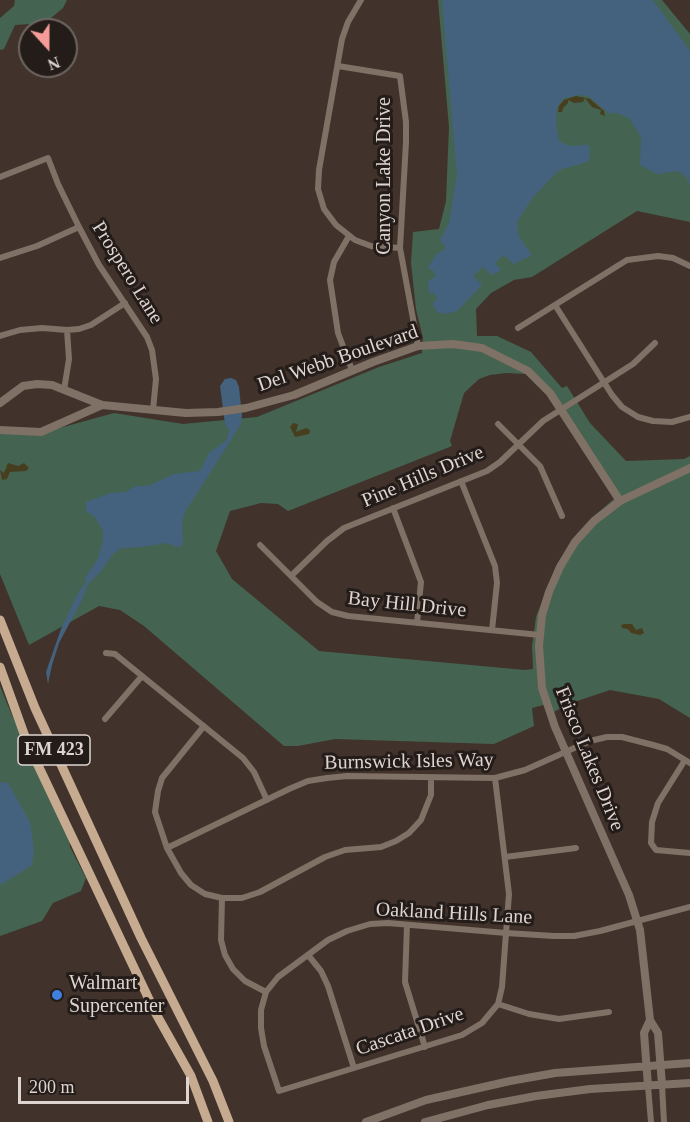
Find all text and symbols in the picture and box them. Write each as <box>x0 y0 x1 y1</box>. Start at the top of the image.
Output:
north arrow <box>18 18 78 78</box>
text: N <box>45 53 62 73</box>
street label: Canyon Lake Drive <box>373 97 397 255</box>
street label: Prospero Lane <box>86 217 168 329</box>
street label: Del Webb Boulevard <box>255 320 421 398</box>
street label: Pine Hills Drive <box>358 441 488 513</box>
street label: Bay Hill Drive <box>347 587 467 623</box>
street label: Frisco Lakes Drive <box>549 683 629 835</box>
road number: FM 423 <box>18 735 90 765</box>
street label: Burnswick Isles Way <box>324 749 494 775</box>
street label: Oakland Hills Lane <box>375 898 533 930</box>
place label: Walmart Supercenter <box>69 972 165 1019</box>
marker: Walmart Supercenter <box>50 988 64 1002</box>
street label: Cascata Drive <box>353 1002 467 1062</box>
scale bar <box>21 1065 192 1103</box>
text: 200 m <box>29 1077 75 1097</box>

